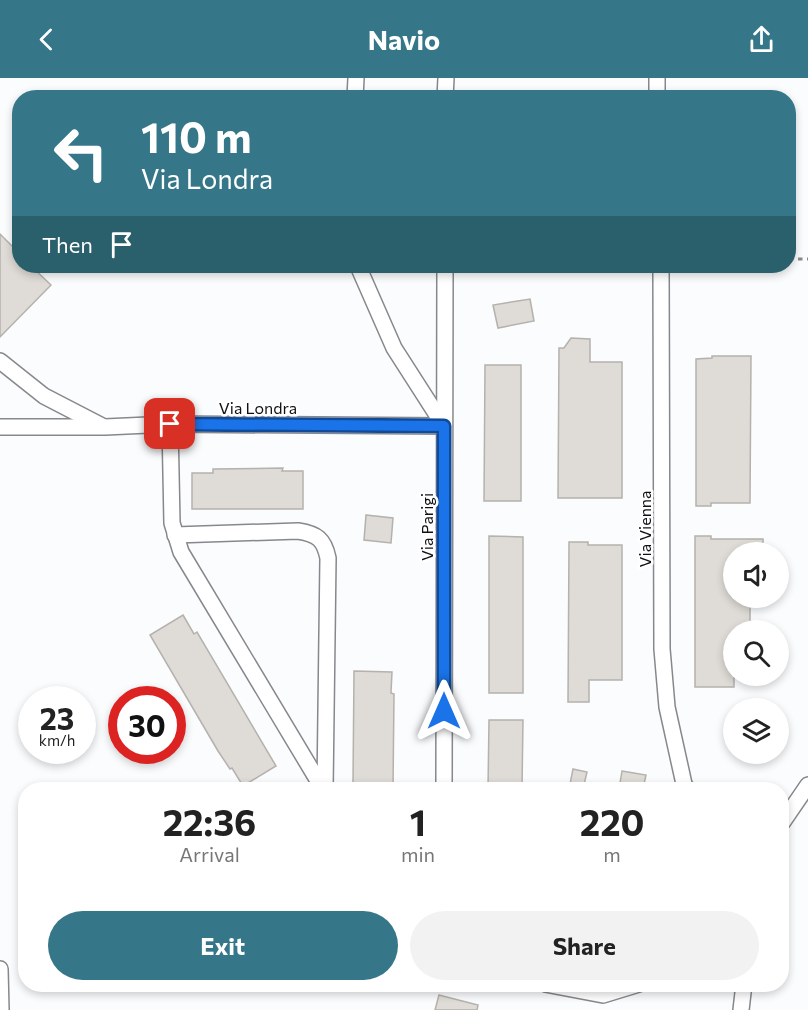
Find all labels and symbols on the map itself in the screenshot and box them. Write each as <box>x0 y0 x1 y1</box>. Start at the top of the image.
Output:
pin <box>144 398 195 449</box>
street label: Via Londra <box>219 398 297 417</box>
street label: Via Vienna <box>635 491 654 567</box>
street label: Via Parigi <box>417 493 436 561</box>
position arrow <box>412 679 476 743</box>
speed limit sign: 30 <box>108 686 186 764</box>

